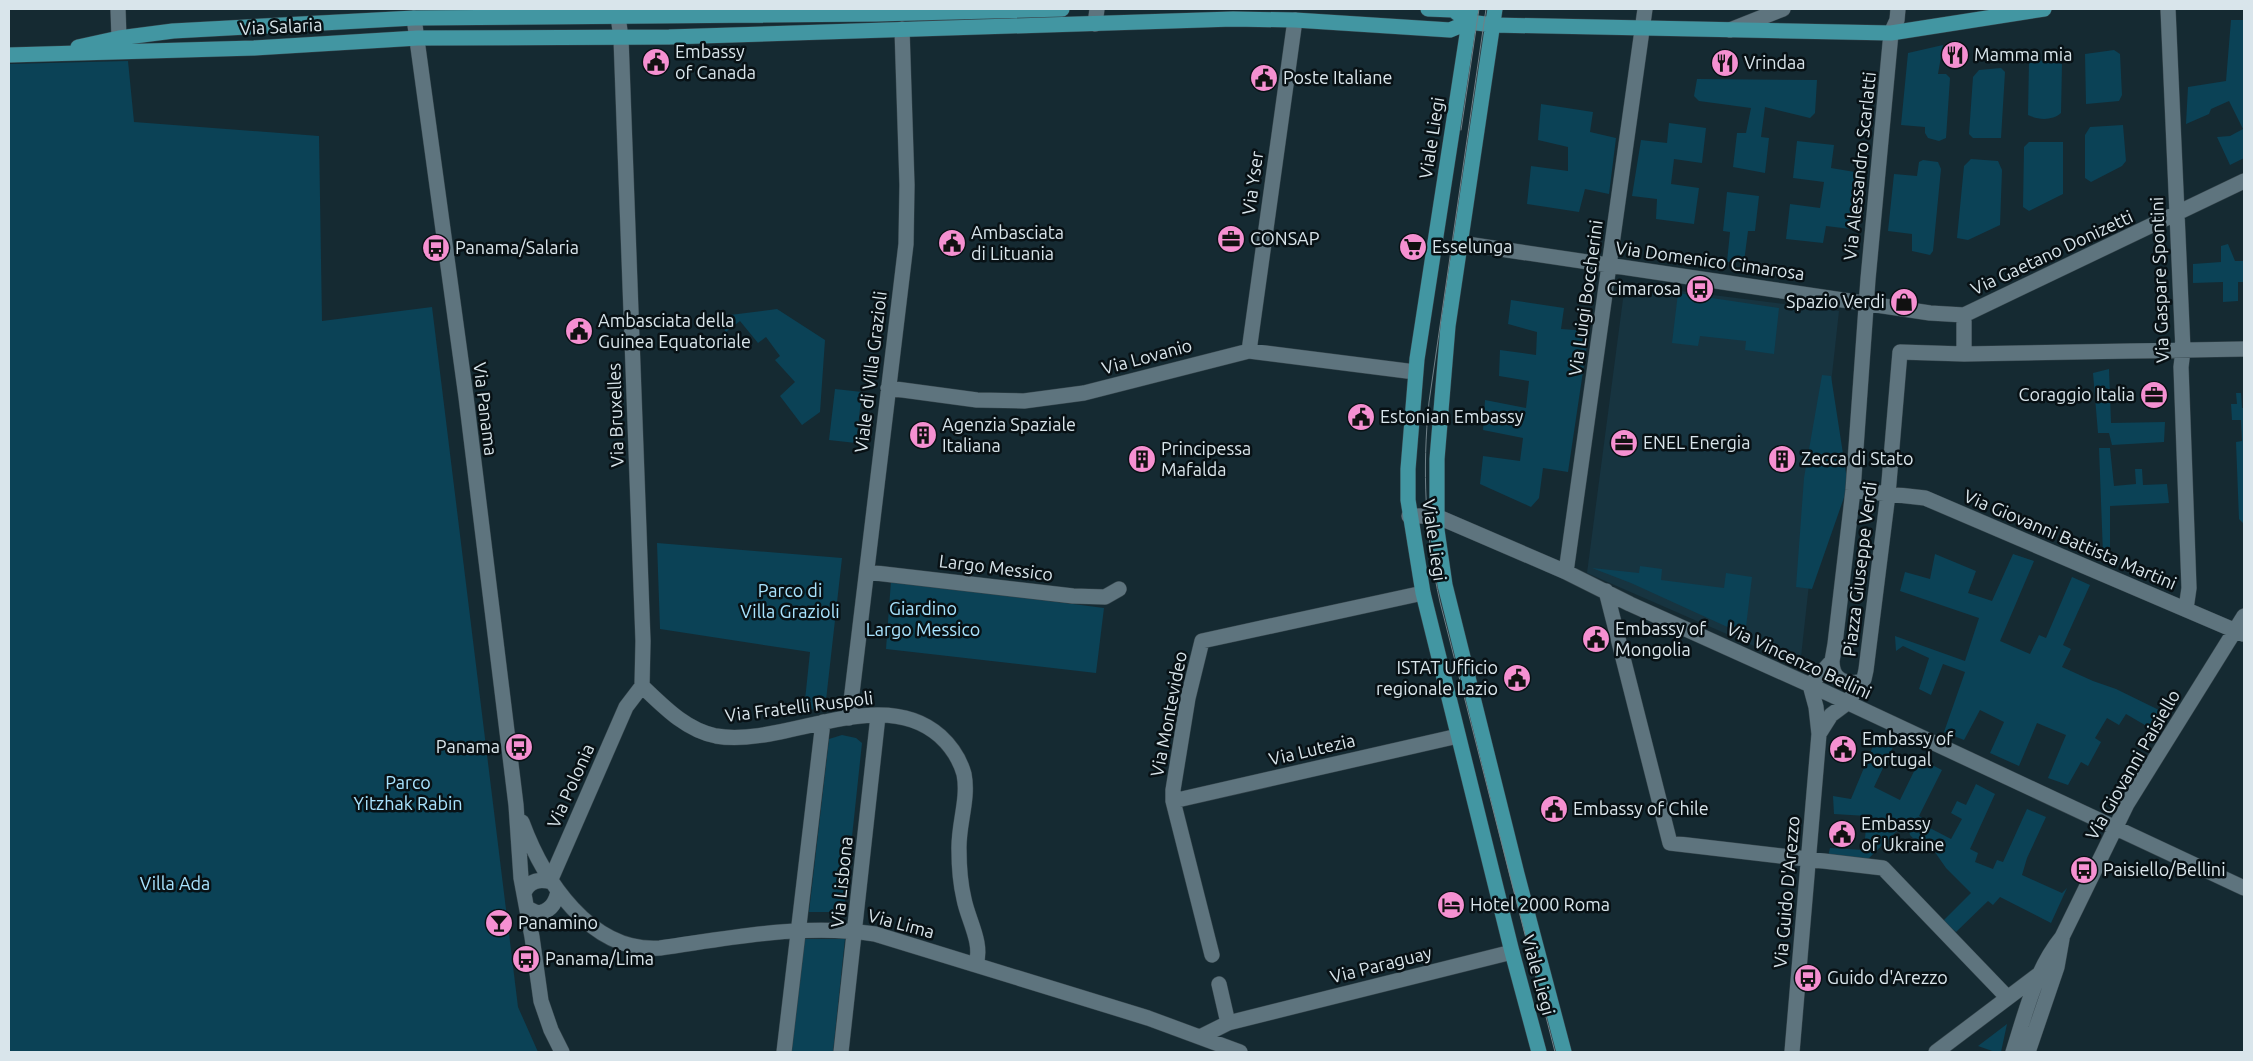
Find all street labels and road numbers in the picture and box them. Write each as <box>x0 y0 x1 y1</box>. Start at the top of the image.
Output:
street label: Via Salaria <box>239 14 323 38</box>
street label: Via Alessandro Scarlatti <box>1839 71 1879 261</box>
street label: Viale Liegi <box>1415 95 1447 180</box>
street label: Via Yser <box>1238 149 1266 216</box>
street label: Via Gaspare Spontini <box>2146 197 2172 363</box>
street label: Via Gaetano Donizetti <box>1967 206 2136 298</box>
street label: Via Luigi Boccherini <box>1564 219 1606 377</box>
street label: Via Domenico Cimarosa <box>1614 237 1806 283</box>
street label: Viale di Villa Grazioli <box>850 290 890 454</box>
street label: Via Lovanio <box>1099 334 1194 378</box>
street label: Via Panama <box>470 361 502 457</box>
street label: Via Bruxelles <box>603 362 627 467</box>
street label: Piazza Giuseppe Verdi <box>1838 480 1880 658</box>
street label: Via Giovanni Battista Martini <box>1961 485 2180 593</box>
street label: Viale Liegi <box>1419 498 1451 582</box>
street label: Largo Messico <box>938 550 1054 584</box>
street label: Via Vincenzo Bellini <box>1724 618 1875 702</box>
street label: Via Montevideo <box>1146 649 1190 778</box>
street label: Via Giovanni Paisiello <box>2081 686 2183 843</box>
street label: Via Fratelli Ruspoli <box>724 687 874 725</box>
street label: Via Lutezia <box>1267 729 1357 769</box>
street label: Via Polonia <box>543 740 598 831</box>
street label: Via Guido D'Arezzo <box>1769 815 1803 969</box>
street label: Via Lisbona <box>826 835 856 929</box>
street label: Via Lima <box>866 905 937 942</box>
street label: Viale Liegi <box>1519 932 1559 1017</box>
street label: Via Paraguay <box>1328 942 1434 986</box>

